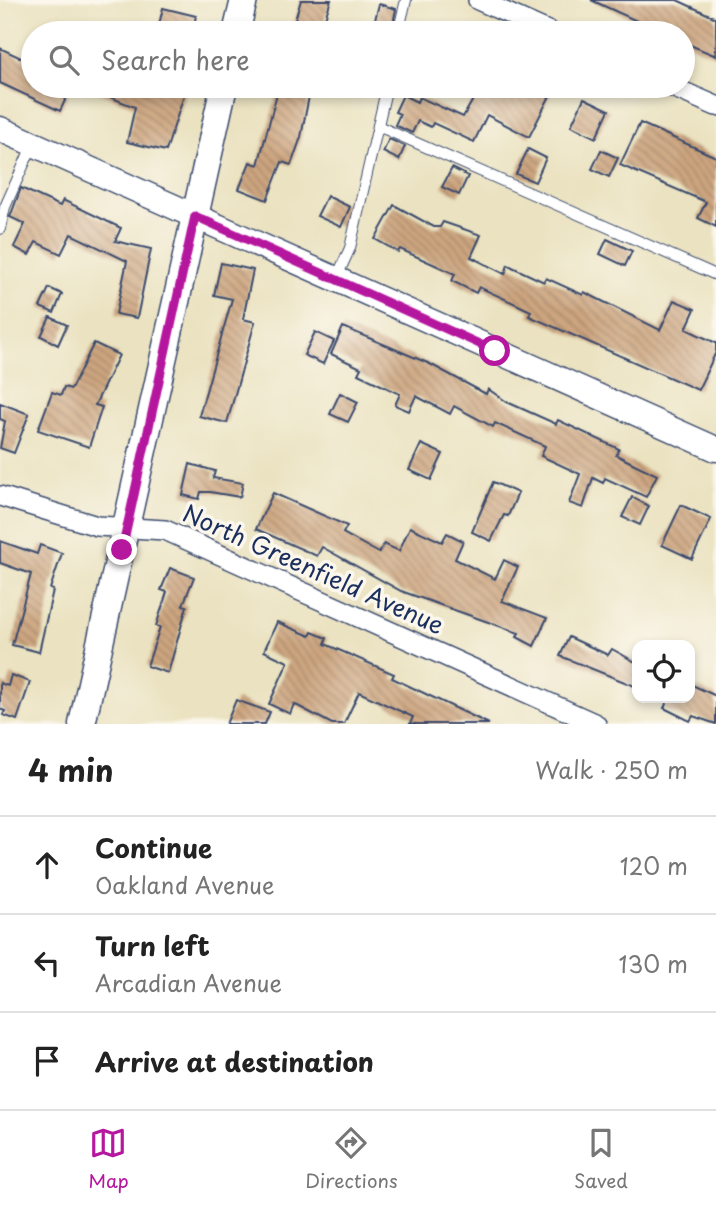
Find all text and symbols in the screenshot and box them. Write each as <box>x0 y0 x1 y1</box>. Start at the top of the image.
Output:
search box <box>21 21 695 98</box>
text: Search here <box>101 40 250 79</box>
icon: search <box>45 41 83 79</box>
route start <box>479 335 510 366</box>
street label: North Greenfield Avenue <box>177 494 450 642</box>
route end <box>106 534 137 565</box>
map controls <box>632 640 695 703</box>
button: locate <box>632 640 695 703</box>
text: 4 min <box>28 747 114 792</box>
text: Walk · 250 m <box>535 752 688 787</box>
text: Continue <box>95 828 212 867</box>
icon: ahead <box>28 846 66 884</box>
text: 120 m <box>620 848 688 883</box>
text: Oakland Avenue <box>95 867 275 902</box>
text: Turn left <box>95 926 210 965</box>
icon: left <box>28 944 66 982</box>
text: 130 m <box>618 946 688 981</box>
text: Arcadian Avenue <box>95 965 282 1000</box>
icon: arrive <box>28 1042 66 1080</box>
text: Arrive at destination <box>95 1042 374 1081</box>
tab: Map <box>88 1124 129 1194</box>
tab: Directions <box>305 1124 398 1194</box>
tab: Saved <box>574 1124 628 1194</box>

